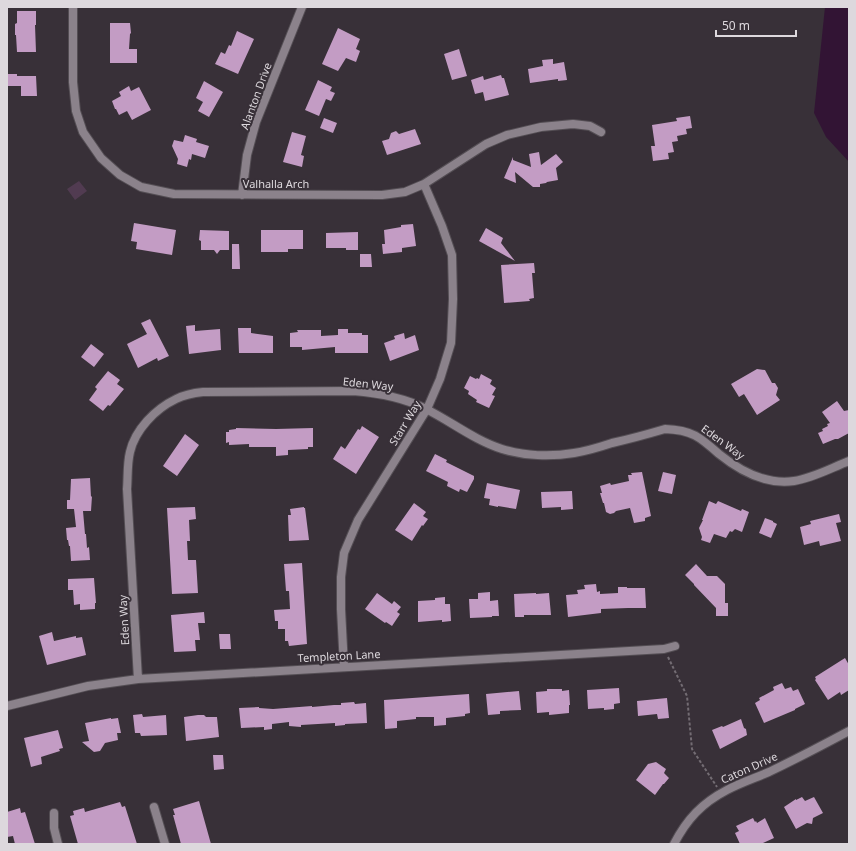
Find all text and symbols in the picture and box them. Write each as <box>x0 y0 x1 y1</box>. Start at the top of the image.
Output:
scale bar <box>716 12 796 38</box>
text: 50 m <box>722 17 750 34</box>
street label: Alanton Drive <box>236 60 275 131</box>
street label: Valhalla Arch <box>243 176 309 191</box>
street label: Eden Way <box>342 373 394 394</box>
street label: Starr Way <box>385 397 424 448</box>
street label: Eden Way <box>698 421 748 463</box>
street label: Eden Way <box>115 594 132 646</box>
street label: Templeton Lane <box>297 646 381 665</box>
street label: Caton Drive <box>718 748 780 787</box>

